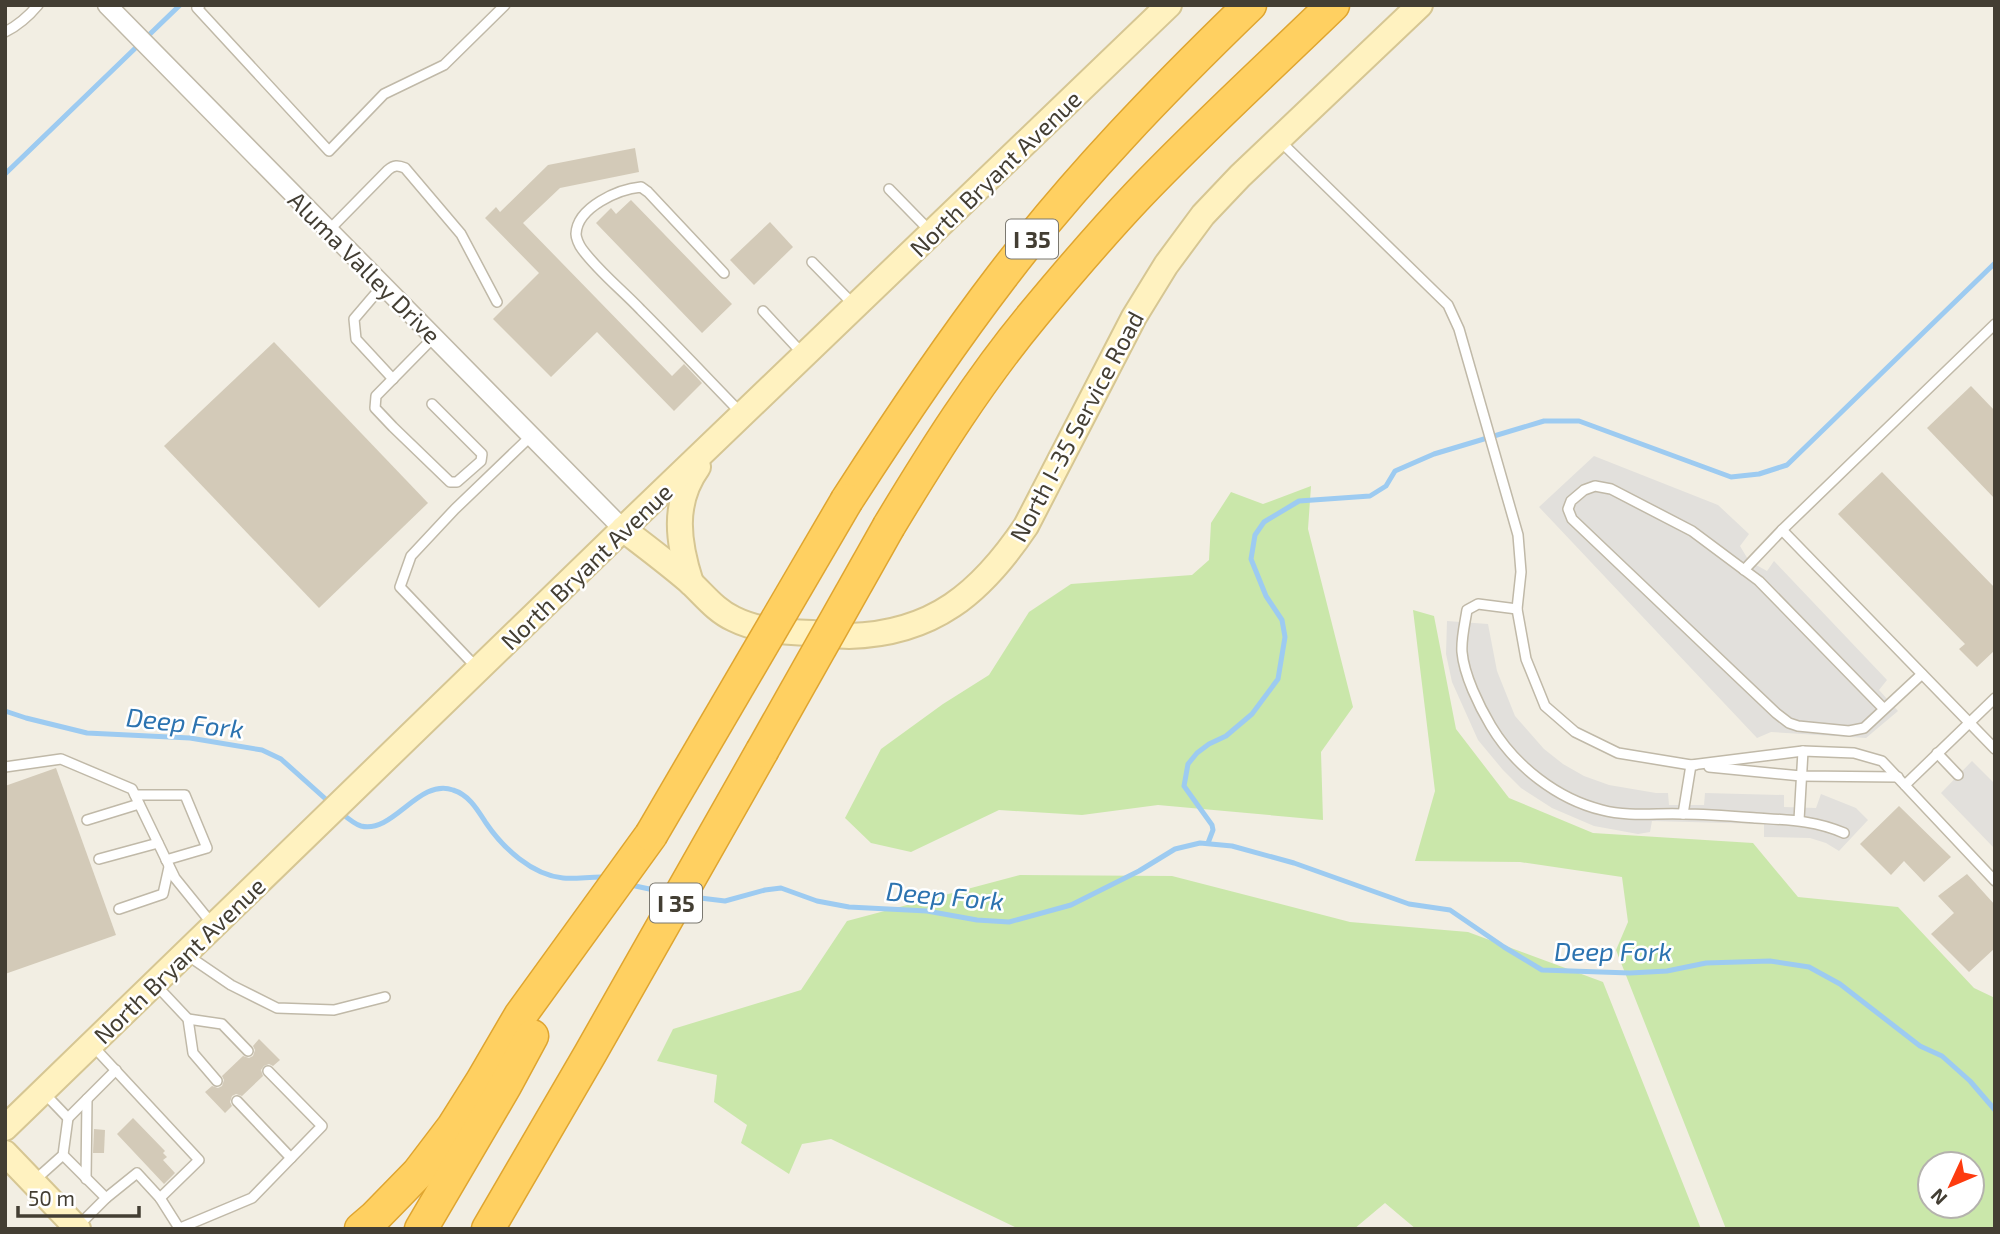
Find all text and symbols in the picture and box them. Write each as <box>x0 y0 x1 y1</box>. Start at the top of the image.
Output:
street label: North Bryant Avenue <box>903 84 1087 262</box>
street label: Aluma Valley Drive <box>283 185 447 349</box>
road number: I 35 <box>1006 220 1058 258</box>
street label: North I-35 Service Road <box>1003 306 1149 546</box>
street label: North Bryant Avenue <box>494 477 678 655</box>
water label: Deep Fork <box>125 700 245 744</box>
street label: North Bryant Avenue <box>87 871 271 1049</box>
water label: Deep Fork <box>885 874 1005 916</box>
road number: I 35 <box>650 884 702 922</box>
water label: Deep Fork <box>1554 935 1672 966</box>
north arrow <box>1916 1150 1986 1220</box>
scale bar <box>18 1174 138 1218</box>
text: N <box>1925 1184 1951 1210</box>
text: 50 m <box>28 1185 75 1210</box>

